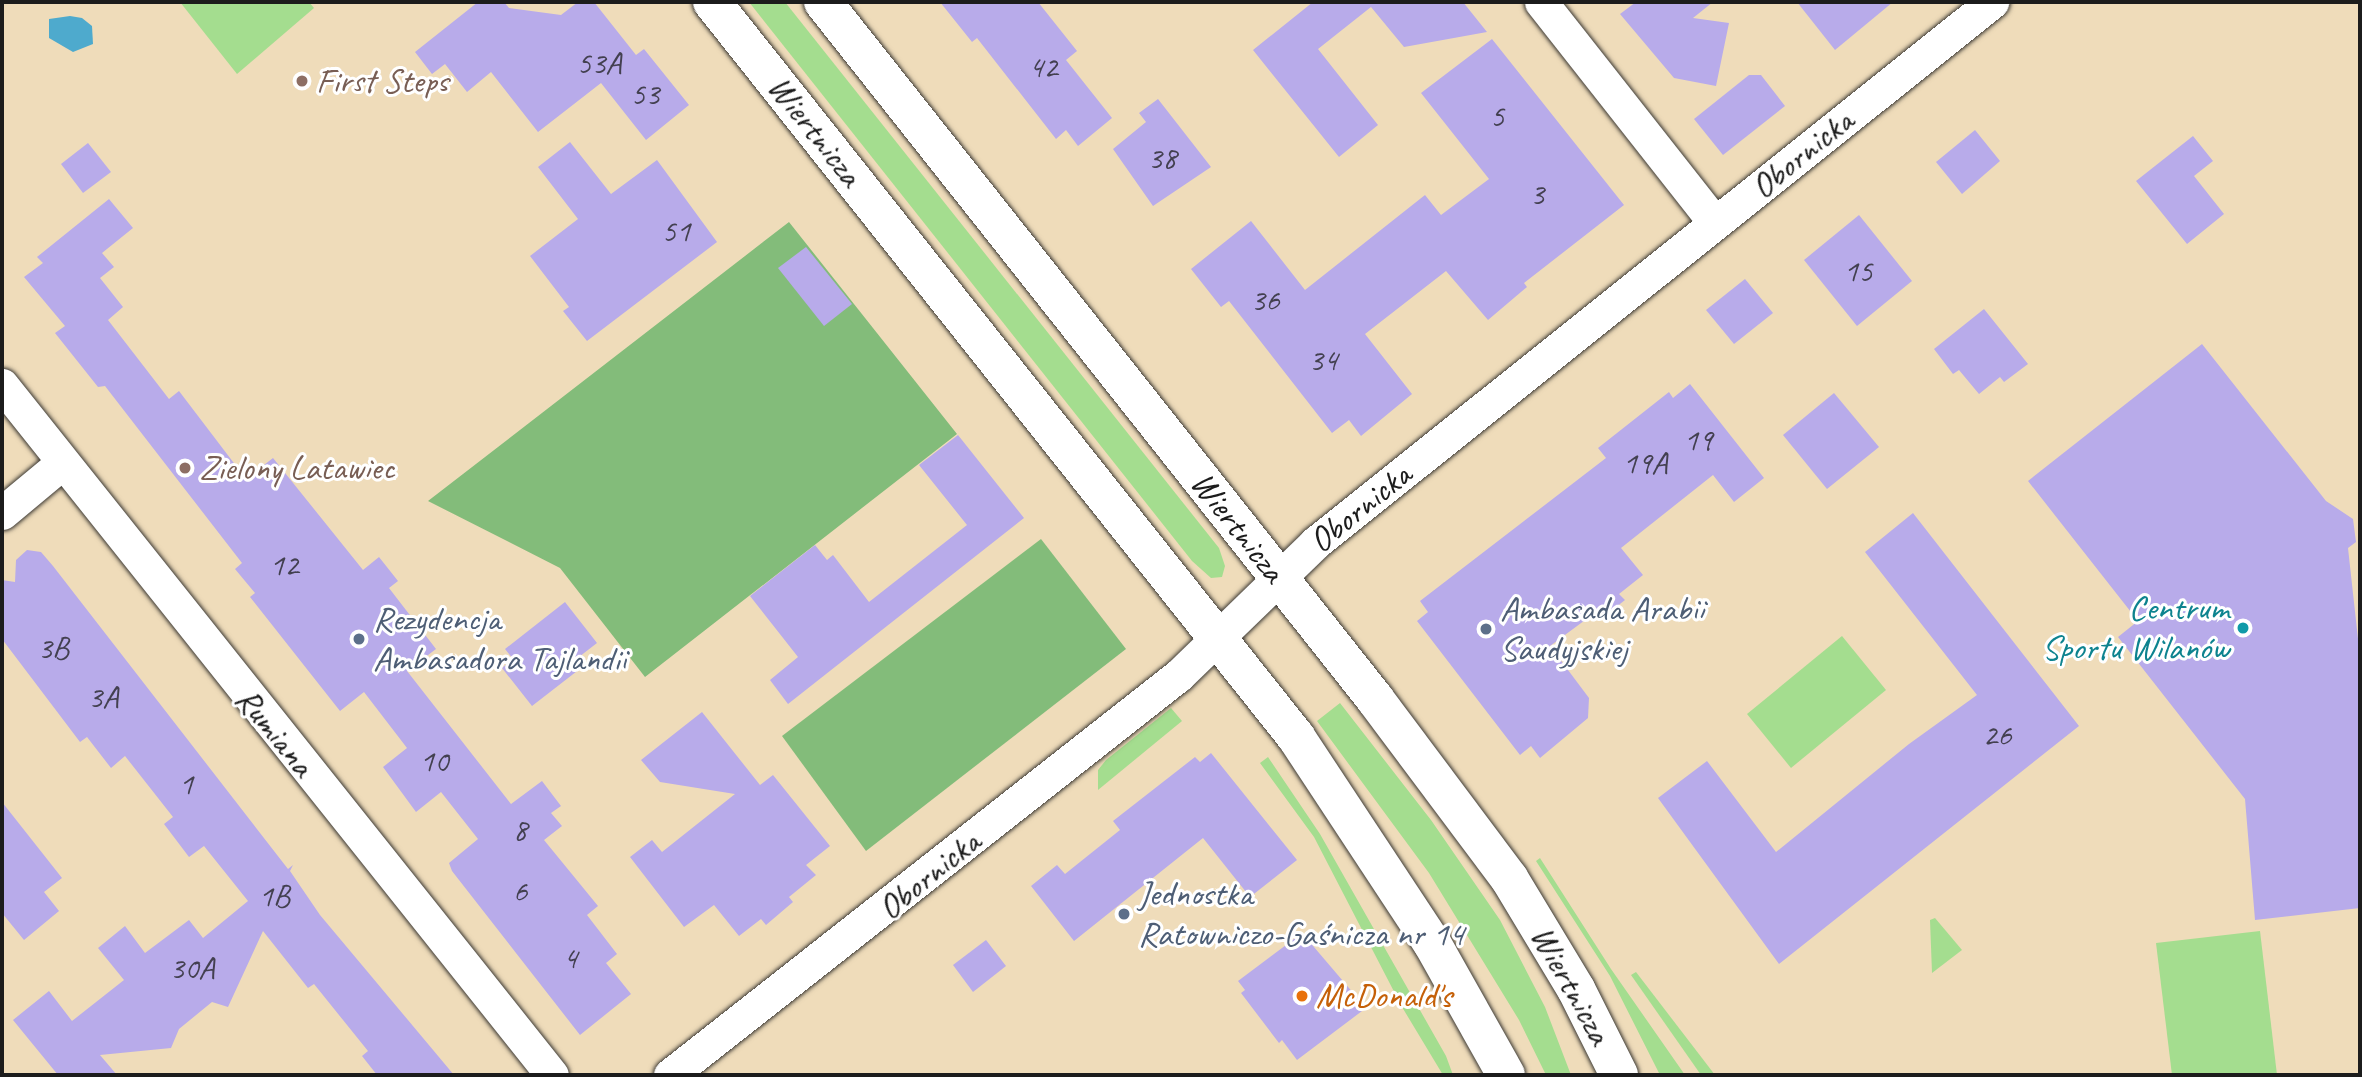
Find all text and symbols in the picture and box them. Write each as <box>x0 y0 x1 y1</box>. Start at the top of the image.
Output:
house number: 53A <box>577 44 621 82</box>
house number: 42 <box>1029 48 1057 86</box>
place label: First Steps <box>316 60 449 102</box>
street label: Wiertnicza <box>759 67 871 195</box>
marker: First Steps <box>294 73 310 89</box>
house number: 53 <box>631 75 659 113</box>
house number: 5 <box>1490 97 1504 135</box>
street label: Obornicka <box>1742 100 1862 208</box>
house number: 38 <box>1148 139 1176 177</box>
house number: 3 <box>1530 175 1544 213</box>
house number: 51 <box>662 212 690 250</box>
house number: 15 <box>1844 252 1872 290</box>
house number: 36 <box>1251 281 1279 319</box>
house number: 34 <box>1309 341 1337 379</box>
house number: 19 <box>1684 421 1712 459</box>
house number: 19A <box>1623 444 1667 482</box>
place label: Zielony Latawiec <box>199 447 395 489</box>
street label: Obornicka <box>1300 454 1420 562</box>
marker: Zielony Latawiec <box>177 460 193 476</box>
street label: Wiertnicza <box>1182 463 1294 591</box>
house number: 12 <box>270 546 298 584</box>
place label: Centrum Sportu Wilanów <box>2042 587 2229 669</box>
place label: Ambasada Arabii Saudyjskiej <box>1500 588 1703 670</box>
place label: Rezydencja Ambasadora Tajlandii <box>373 598 627 680</box>
marker: Centrum Sportu Wilanów <box>2235 620 2251 636</box>
marker: Ambasada Arabii Saudyjskiej <box>1478 621 1494 637</box>
house number: 3B <box>37 629 69 667</box>
marker: Rezydencja Ambasadora Tajlandii <box>351 631 367 647</box>
house number: 3A <box>88 678 118 716</box>
street label: Rumiana <box>227 679 323 785</box>
house number: 26 <box>1983 716 2011 754</box>
house number: 10 <box>420 742 448 780</box>
house number: 1 <box>179 765 193 803</box>
house number: 8 <box>513 811 527 849</box>
street label: Obornicka <box>869 821 989 929</box>
house number: 6 <box>513 872 527 910</box>
place label: Jednostka Ratowniczo-Gaśnicza nr 14 <box>1138 873 1464 955</box>
house number: 1B <box>258 877 290 915</box>
marker: Jednostka Ratowniczo-Gaśnicza nr 14 <box>1116 906 1132 922</box>
street label: Wiertnicza <box>1521 918 1621 1052</box>
house number: 4 <box>563 939 577 977</box>
house number: 30A <box>170 949 214 987</box>
place label: McDonald's <box>1316 975 1452 1017</box>
marker: McDonald's <box>1294 988 1310 1004</box>

